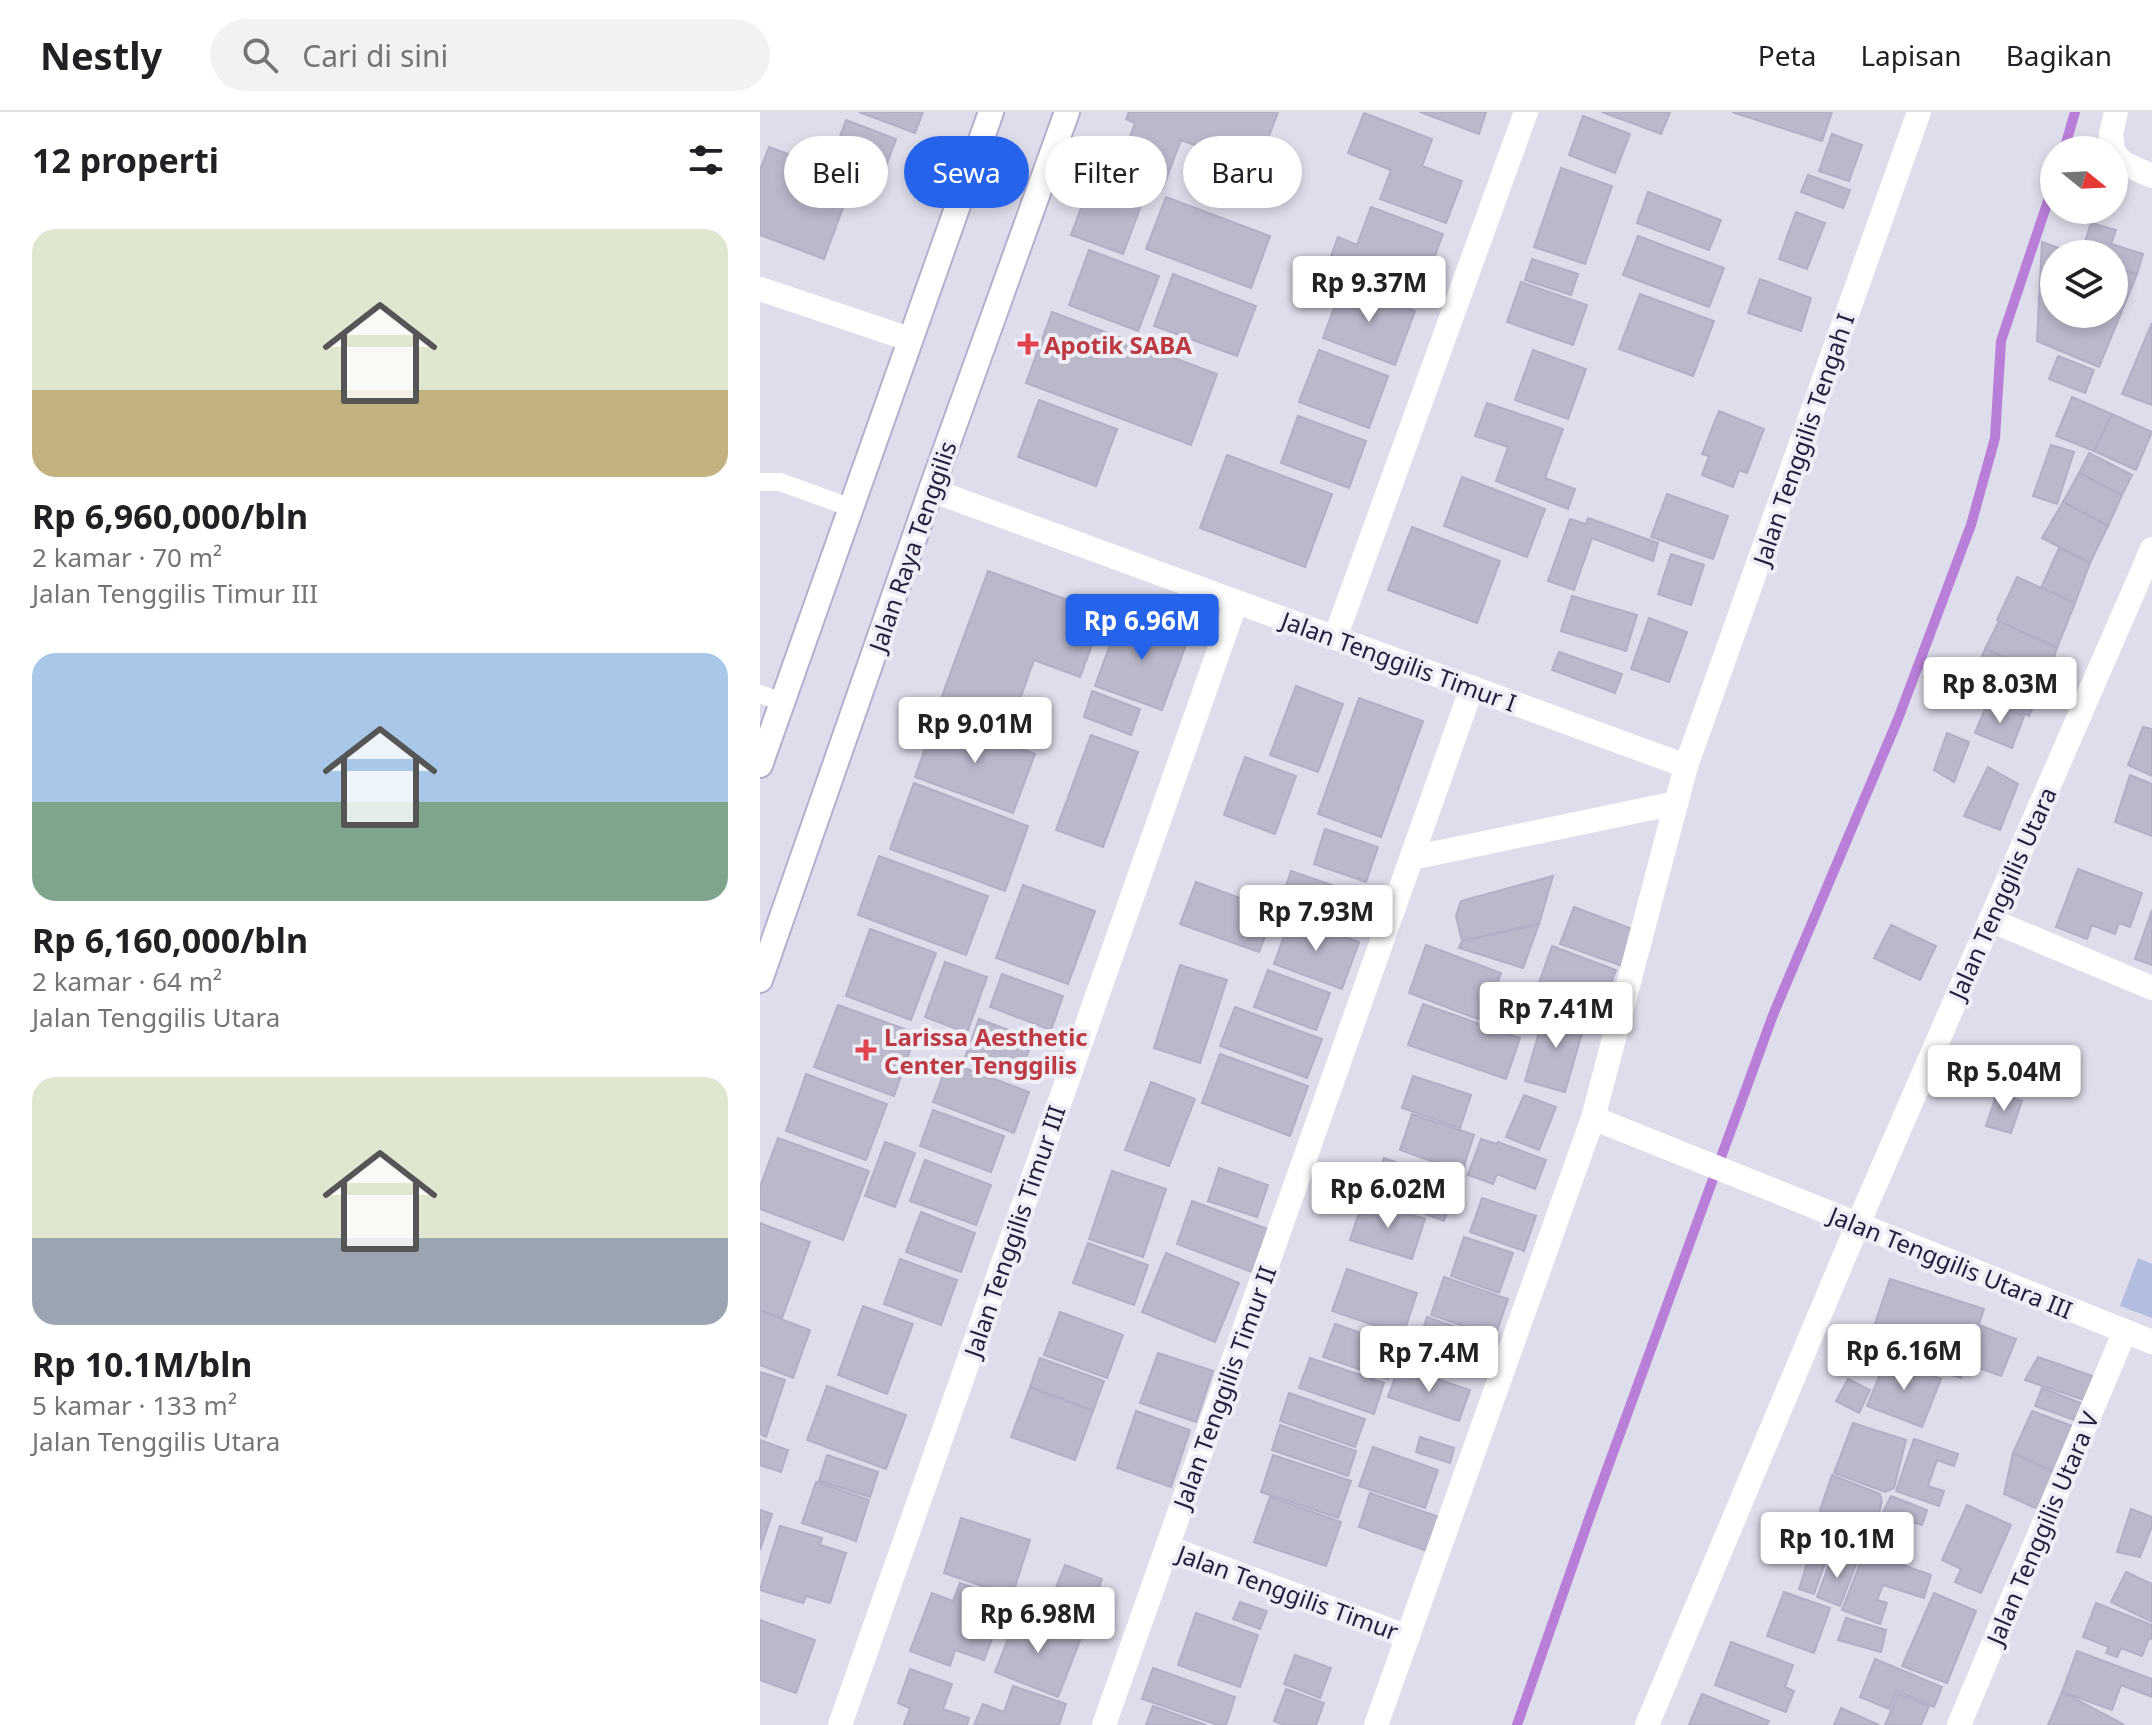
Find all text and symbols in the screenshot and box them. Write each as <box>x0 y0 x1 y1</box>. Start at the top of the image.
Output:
search box <box>210 19 770 91</box>
text: Nestly <box>40 29 162 81</box>
icon: search <box>238 33 282 77</box>
text: Cari di sini <box>302 35 448 76</box>
text: Peta <box>1758 36 1816 74</box>
text: Lapisan <box>1860 36 1962 74</box>
text: Bagikan <box>2006 36 2112 74</box>
chip: Beli <box>784 136 888 208</box>
chip: Sewa <box>904 136 1029 208</box>
chip: Filter <box>1045 136 1167 208</box>
chip: Baru <box>1183 136 1302 208</box>
north arrow <box>2040 136 2128 224</box>
map controls <box>2040 136 2128 328</box>
text: 12 properti <box>32 137 219 183</box>
icon: filters <box>684 138 728 182</box>
button: layers <box>2040 240 2128 328</box>
pin: Rp 9.37M <box>1286 256 1452 324</box>
text: Rp 9.37M <box>1311 264 1427 300</box>
icon: home <box>308 281 452 425</box>
street label: Jalan Tenggilis Tengah I <box>1744 309 1862 571</box>
place label: Apotik SABA <box>1044 328 1192 361</box>
marker: Apotik SABA <box>1019 335 1037 353</box>
street label: Jalan Raya Tenggilis <box>860 436 964 658</box>
text: Rp 6,960,000/bln <box>32 493 308 539</box>
text: 2 kamar · 70 m² <box>32 539 222 575</box>
text: Jalan Tenggilis Timur III <box>32 575 318 611</box>
pin: Rp 6.96M <box>1059 594 1225 662</box>
text: Rp 6.96M <box>1084 602 1200 638</box>
street label: Jalan Tenggilis Timur I <box>1275 602 1521 719</box>
pin: Rp 8.03M <box>1917 657 2083 725</box>
text: Rp 8.03M <box>1942 665 2058 701</box>
pin: Rp 9.01M <box>892 697 1058 765</box>
icon: home <box>308 705 452 849</box>
text: Rp 9.01M <box>917 705 1033 741</box>
street label: Jalan Tenggilis Utara <box>1940 782 2064 1006</box>
pin: Rp 7.93M <box>1233 885 1399 953</box>
text: Rp 7.93M <box>1258 893 1374 929</box>
text: Rp 6,160,000/bln <box>32 917 308 963</box>
text: 2 kamar · 64 m² <box>32 963 222 999</box>
pin: Rp 7.41M <box>1473 982 1639 1050</box>
text: Rp 7.41M <box>1498 990 1614 1026</box>
text: Jalan Tenggilis Utara <box>32 999 280 1035</box>
place label: Larissa Aesthetic Center Tenggilis <box>884 1020 1088 1081</box>
marker: Larissa Aesthetic Center Tenggilis <box>855 1039 877 1061</box>
pin: Rp 5.04M <box>1921 1045 2087 1113</box>
text: Rp 5.04M <box>1946 1053 2062 1089</box>
street label: Jalan Tenggilis Timur III <box>955 1101 1073 1363</box>
icon: home <box>308 1129 452 1273</box>
pin: Rp 6.02M <box>1305 1162 1471 1230</box>
text: Rp 6.02M <box>1330 1170 1446 1206</box>
street label: Jalan Tenggilis Utara III <box>1823 1197 2078 1326</box>
street label: Jalan Tenggilis Timur II <box>1164 1261 1283 1515</box>
pin: Rp 6.16M <box>1821 1324 1987 1392</box>
pin: Rp 7.4M <box>1355 1326 1503 1394</box>
text: Rp 6.16M <box>1846 1332 1962 1368</box>
text: Rp 7.4M <box>1378 1334 1480 1370</box>
text: Rp 10.1M/bln <box>32 1341 252 1387</box>
text: 5 kamar · 133 m² <box>32 1387 237 1423</box>
street label: Jalan Tenggilis Utara V <box>1977 1406 2106 1651</box>
text: Jalan Tenggilis Utara <box>32 1423 280 1459</box>
pin: Rp 10.1M <box>1754 1512 1920 1580</box>
text: Rp 10.1M <box>1779 1520 1895 1556</box>
street label: Jalan Tenggilis Timur <box>1171 1536 1403 1647</box>
pin: Rp 6.98M <box>955 1587 1121 1655</box>
text: Rp 6.98M <box>980 1595 1096 1631</box>

